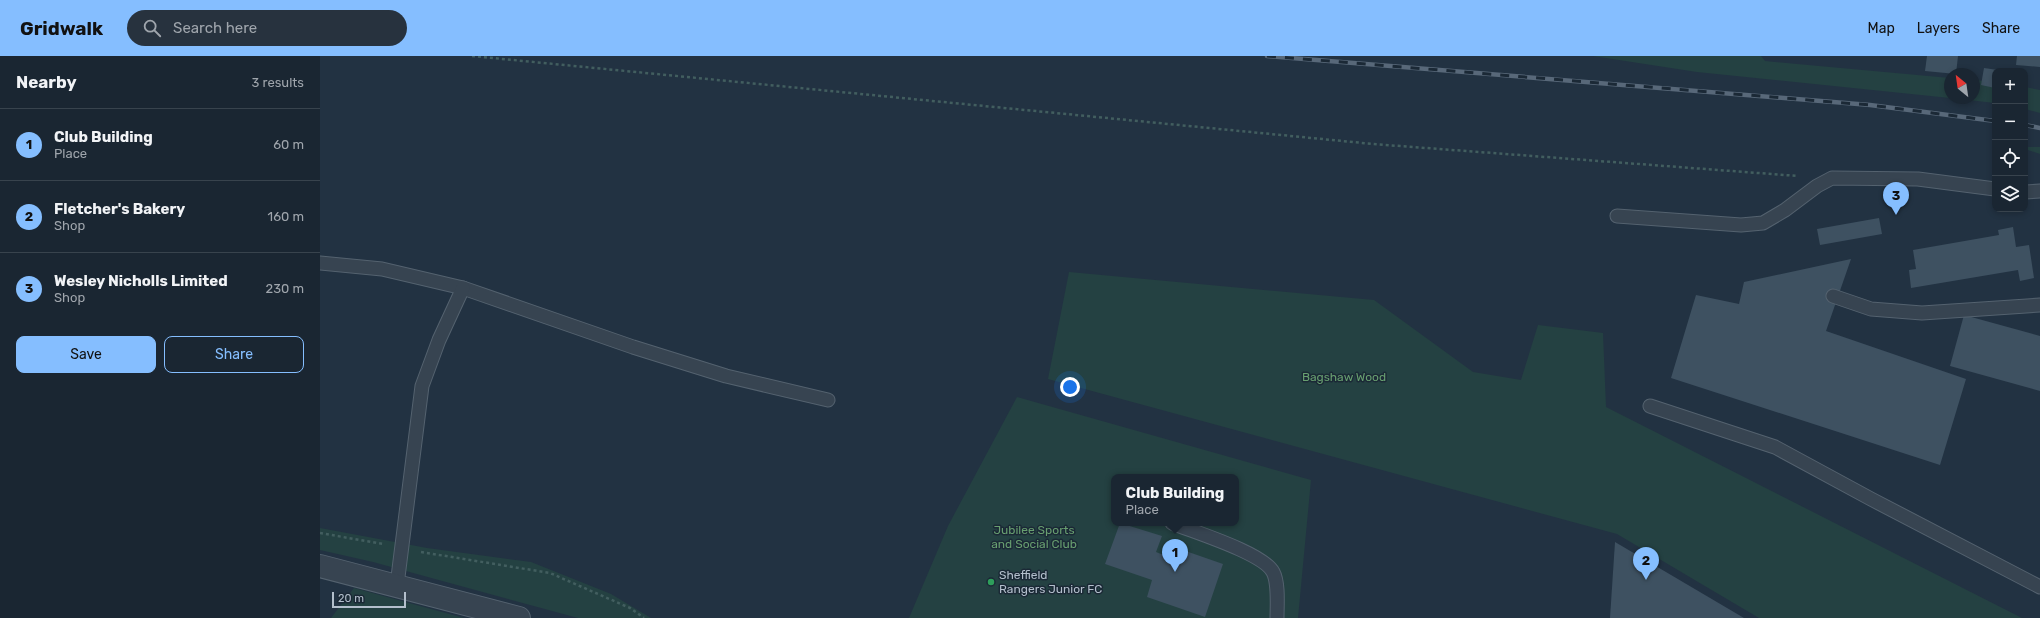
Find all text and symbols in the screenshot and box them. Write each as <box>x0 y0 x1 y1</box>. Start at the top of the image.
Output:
search box <box>127 10 407 46</box>
text: Gridwalk <box>20 17 103 40</box>
icon: search <box>141 17 163 39</box>
text: Search here <box>173 19 257 37</box>
text: Map <box>1868 20 1895 37</box>
text: Layers <box>1917 20 1960 37</box>
text: Share <box>1982 20 2020 37</box>
north arrow <box>1944 68 1980 104</box>
map controls <box>1992 68 2028 212</box>
button: + <box>1992 68 2028 104</box>
text: Nearby <box>16 72 77 92</box>
text: 3 results <box>252 75 304 90</box>
button: − <box>1992 104 2028 140</box>
text: Club Building <box>54 128 153 146</box>
text: 1 <box>26 137 32 152</box>
text: 60 m <box>273 137 304 152</box>
button: locate <box>1992 140 2028 176</box>
text: Place <box>54 146 87 161</box>
button: layers <box>1992 176 2028 212</box>
pin: 3 <box>1883 182 1909 215</box>
text: Fletcher's Bakery <box>54 200 185 218</box>
text: 2 <box>25 209 33 224</box>
text: 160 m <box>268 209 304 224</box>
text: Shop <box>54 218 85 233</box>
text: Wesley Nicholls Limited <box>54 272 228 290</box>
text: 3 <box>25 281 33 296</box>
text: 230 m <box>266 281 304 296</box>
text: Shop <box>54 290 85 305</box>
button: Save <box>16 336 156 373</box>
button: Share <box>164 336 304 373</box>
park label: Bagshaw Wood <box>1302 370 1386 384</box>
your location <box>1060 377 1080 397</box>
popup <box>1111 474 1239 526</box>
text: Club Building <box>1126 484 1224 502</box>
text: Place <box>1126 502 1159 517</box>
park label: Jubilee Sports and Social Club <box>991 523 1077 551</box>
pin: 1 <box>1162 539 1188 572</box>
pin: 2 <box>1633 547 1659 580</box>
place label: Sheffield Rangers Junior FC <box>999 568 1102 596</box>
marker: Sheffield Rangers Junior FC <box>986 577 996 587</box>
scale bar <box>332 590 406 609</box>
text: 20 m <box>338 592 364 605</box>

